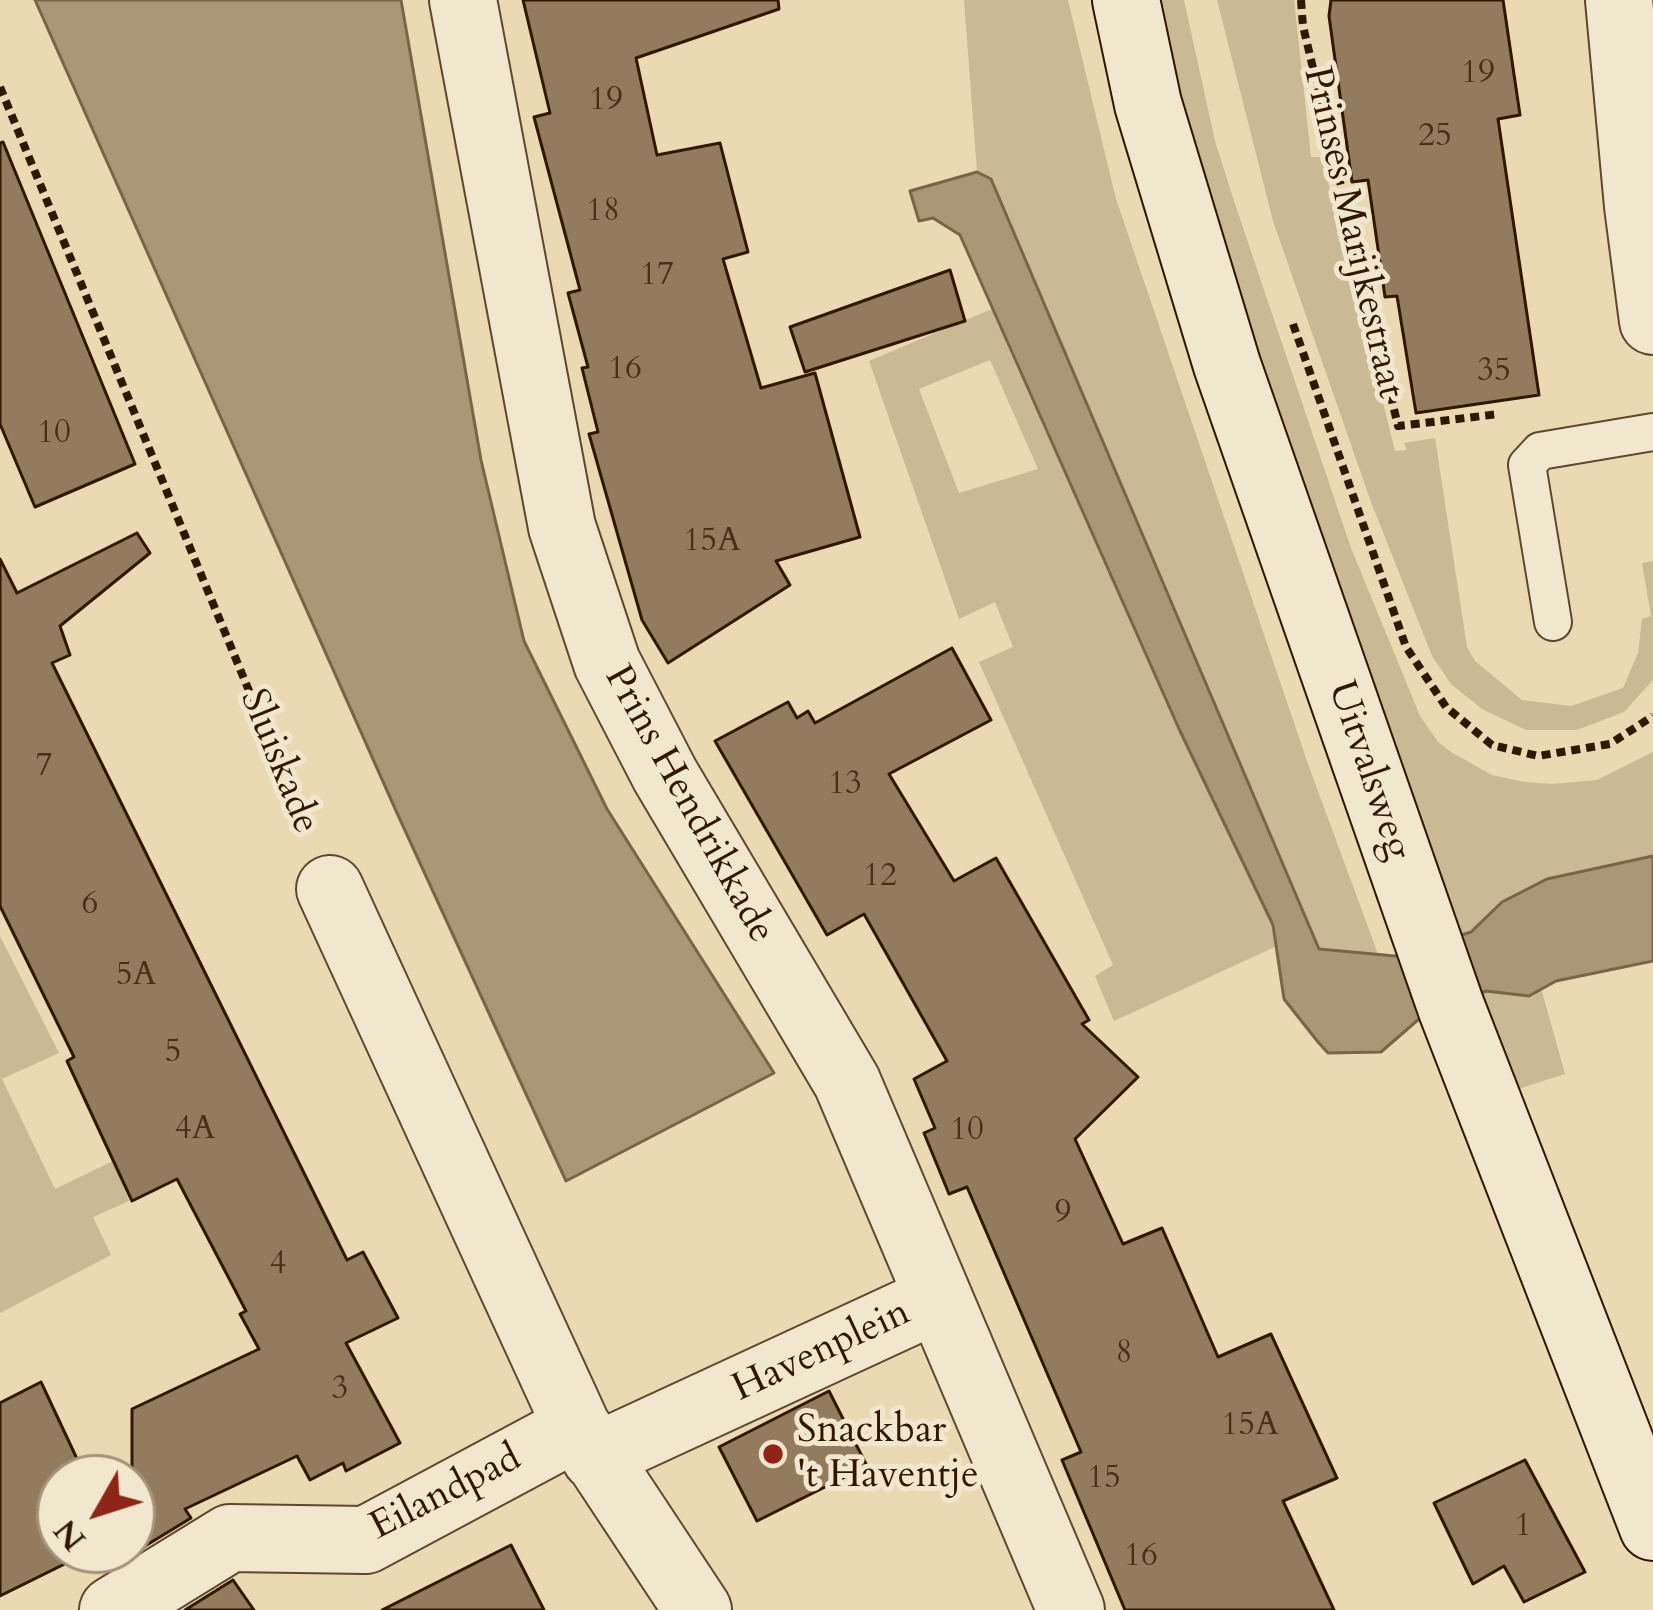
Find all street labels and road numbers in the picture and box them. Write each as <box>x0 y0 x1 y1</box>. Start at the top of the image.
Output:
street label: Prinses Marijkestraat <box>1291 63 1413 403</box>
street label: Prins Hendrikkade <box>593 658 783 952</box>
street label: Uitvalsweg <box>1316 676 1420 866</box>
street label: Sluiskade <box>228 683 328 841</box>
street label: Havenplein <box>726 1291 918 1413</box>
street label: Eilandpad <box>363 1436 529 1552</box>

